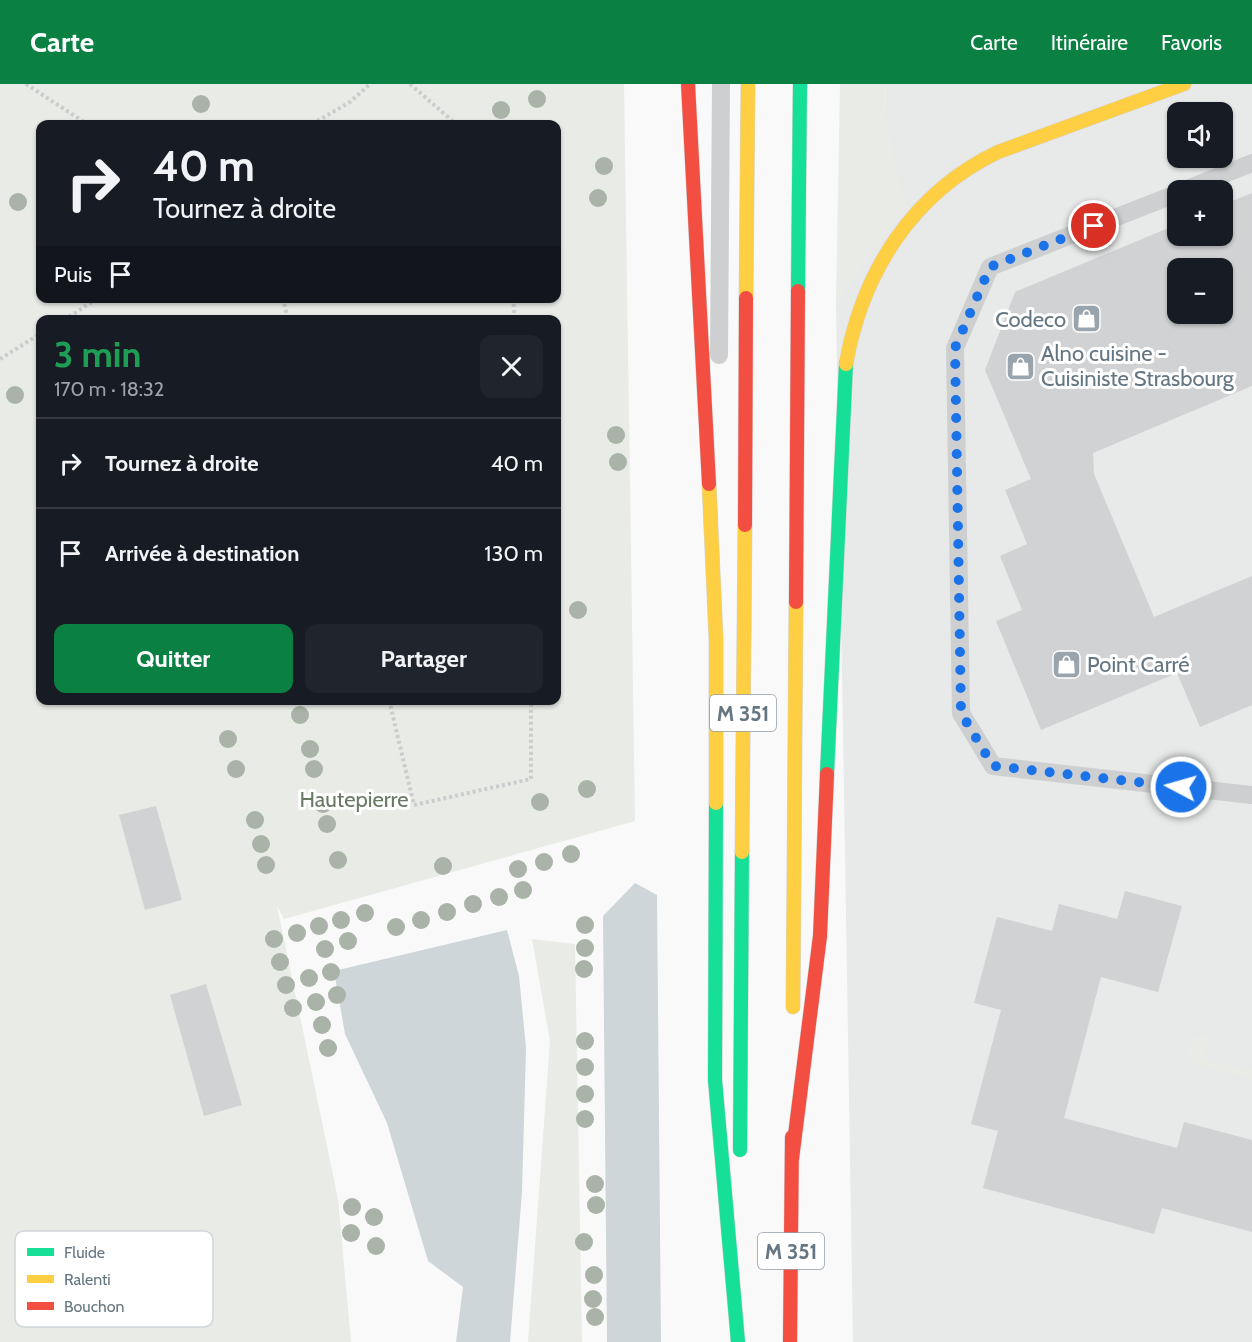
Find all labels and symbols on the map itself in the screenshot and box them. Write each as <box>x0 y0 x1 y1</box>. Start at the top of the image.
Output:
pin <box>1068 200 1119 251</box>
shop icon: Codeco <box>1071 303 1103 335</box>
place label: Codeco <box>995 306 1066 333</box>
place label: Alno cuisine - Cuisiniste Strasbourg <box>1041 340 1235 392</box>
shop icon: Alno cuisine - Cuisiniste Strasbourg <box>1004 350 1036 382</box>
shop icon: Point Carré <box>1050 648 1082 680</box>
place label: Point Carré <box>1087 651 1190 678</box>
road number: M 351 <box>710 695 776 731</box>
position arrow <box>1149 755 1213 819</box>
park label: Hautepierre <box>299 786 409 813</box>
legend <box>15 1231 213 1327</box>
road number: M 351 <box>758 1233 824 1269</box>
text: Fluide <box>64 1243 105 1262</box>
text: Ralenti <box>64 1270 111 1289</box>
text: Bouchon <box>64 1297 124 1316</box>

